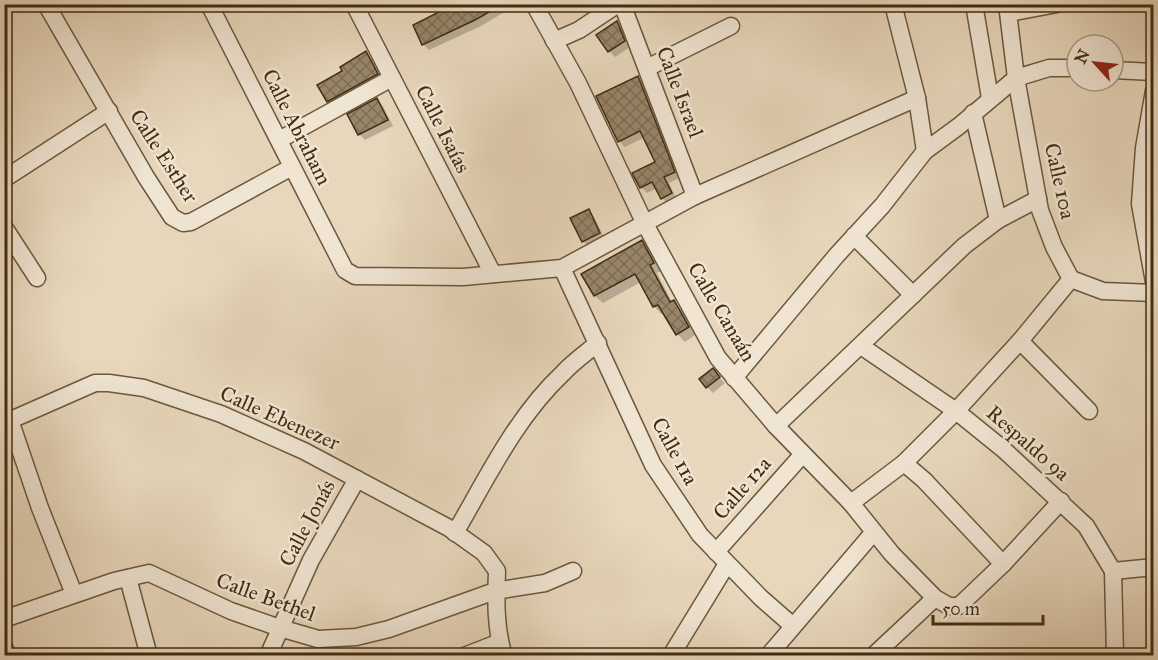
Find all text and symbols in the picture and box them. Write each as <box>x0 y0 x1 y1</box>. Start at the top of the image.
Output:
north arrow <box>1065 33 1125 93</box>
street label: Calle Israel <box>651 43 709 141</box>
text: N <box>1071 46 1094 67</box>
street label: Calle Abraham <box>257 65 338 190</box>
street label: Calle Isaías <box>410 81 476 177</box>
street label: Calle Esther <box>124 104 204 208</box>
street label: Calle 10a <box>1039 141 1081 222</box>
street label: Calle Canaán <box>682 258 762 366</box>
street label: Calle Ebenezer <box>216 380 344 456</box>
street label: Respaldo 9a <box>981 400 1075 486</box>
street label: Calle 11a <box>646 413 704 489</box>
street label: Calle 12a <box>707 451 777 525</box>
street label: Calle Jonás <box>273 475 341 571</box>
street label: Calle Bethel <box>213 567 320 627</box>
scale bar <box>933 588 1042 626</box>
text: 50 m <box>942 598 980 620</box>

